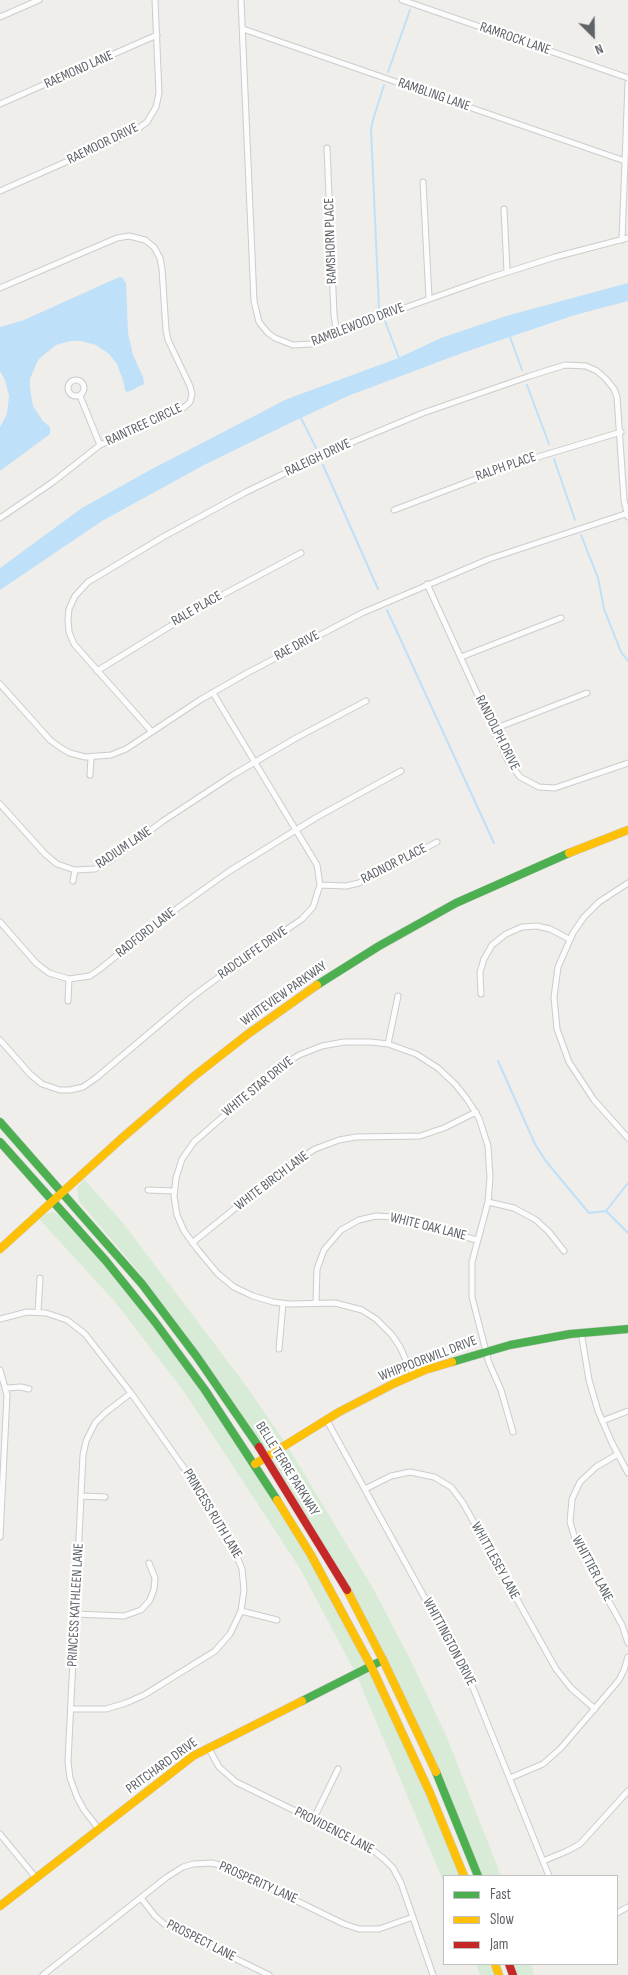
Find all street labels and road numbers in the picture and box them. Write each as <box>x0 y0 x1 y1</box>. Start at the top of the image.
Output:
street label: RAMROCK LANE <box>477 19 553 59</box>
street label: RAEMOND LANE <box>42 47 116 93</box>
street label: RAMBLING LANE <box>396 75 472 115</box>
street label: RAEMOOR DRIVE <box>65 120 141 168</box>
street label: RAMSHORN PLACE <box>321 198 341 284</box>
street label: RAMBLEWOOD DRIVE <box>309 300 407 350</box>
street label: RAINTREE CIRCLE <box>103 400 185 450</box>
street label: RALEIGH DRIVE <box>282 435 354 481</box>
street label: RALPH PLACE <box>474 449 538 485</box>
street label: RALE PLACE <box>169 588 225 630</box>
street label: RAE DRIVE <box>272 627 322 665</box>
street label: RANDOLPH DRIVE <box>471 693 523 773</box>
street label: RADIUM LANE <box>93 823 155 873</box>
street label: RADNOR PLACE <box>358 840 430 888</box>
street label: RADFORD LANE <box>113 904 179 962</box>
street label: RADCLIFFE DRIVE <box>215 923 291 983</box>
street label: WHITEVIEW PARKWAY <box>238 958 330 1030</box>
street label: WHITE STAR DRIVE <box>219 1053 297 1121</box>
street label: WHITE BIRCH LANE <box>232 1148 312 1214</box>
street label: WHITE OAK LANE <box>388 1209 468 1245</box>
street label: WHIPPOORWILL DRIVE <box>377 1333 479 1385</box>
street label: BELLE TERRE PARKWAY <box>251 1419 323 1519</box>
street label: PRINCESS RUTH LANE <box>179 1466 245 1562</box>
street label: WHITTLESEY LANE <box>467 1520 523 1602</box>
street label: WHITTIER LANE <box>568 1533 616 1605</box>
street label: PRINCESS KATHLEEN LANE <box>64 1543 88 1667</box>
street label: WHITTINGTON DRIVE <box>419 1595 479 1689</box>
street label: PRITCHARD DRIVE <box>123 1734 201 1798</box>
street label: PROVIDENCE LANE <box>291 1804 377 1858</box>
street label: PROSPERITY LANE <box>216 1858 300 1908</box>
street label: PROSPECT LANE <box>164 1916 238 1966</box>

